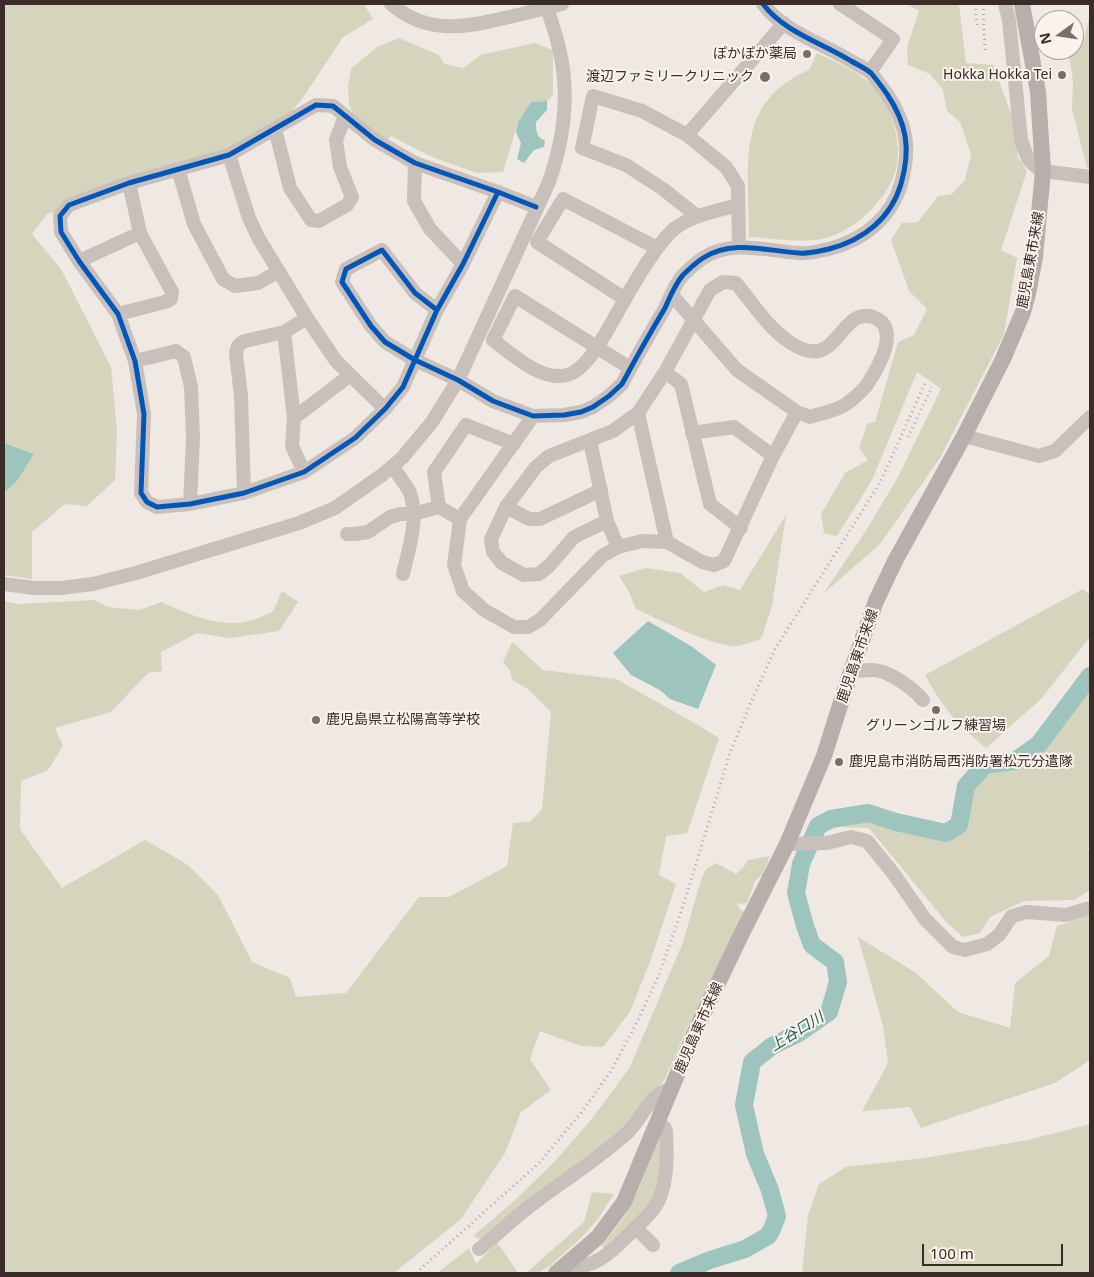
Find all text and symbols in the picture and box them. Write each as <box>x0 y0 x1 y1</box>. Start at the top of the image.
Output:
north arrow <box>1034 10 1084 60</box>
text: N <box>1034 31 1056 46</box>
place label: ぽかぽか薬局 <box>713 46 797 62</box>
marker: ぽかぽか薬局 <box>801 48 813 60</box>
place label: Hokka Hokka Tei <box>943 67 1052 83</box>
place label: 渡辺ファミリークリニック <box>586 69 754 85</box>
marker: Hokka Hokka Tei <box>1056 69 1068 81</box>
marker: 渡辺ファミリークリニック <box>758 70 772 84</box>
street label: 鹿児島東市来線 <box>1014 210 1048 310</box>
street label: 鹿児島東市来線 <box>834 607 882 705</box>
marker: グリーンゴルフ練習場 <box>930 704 942 716</box>
place label: 鹿児島県立松陽高等学校 <box>326 712 480 728</box>
marker: 鹿児島県立松陽高等学校 <box>310 714 322 726</box>
place label: グリーンゴルフ練習場 <box>866 718 1006 734</box>
place label: 鹿児島市消防局西消防署松元分遣隊 <box>849 754 1073 770</box>
marker: 鹿児島市消防局西消防署松元分遣隊 <box>833 756 845 768</box>
street label: 鹿児島東市来線 <box>671 980 727 1076</box>
water label: 上谷口川 <box>767 1008 827 1056</box>
scale bar <box>924 1234 1065 1266</box>
text: 100 m <box>930 1243 974 1263</box>

